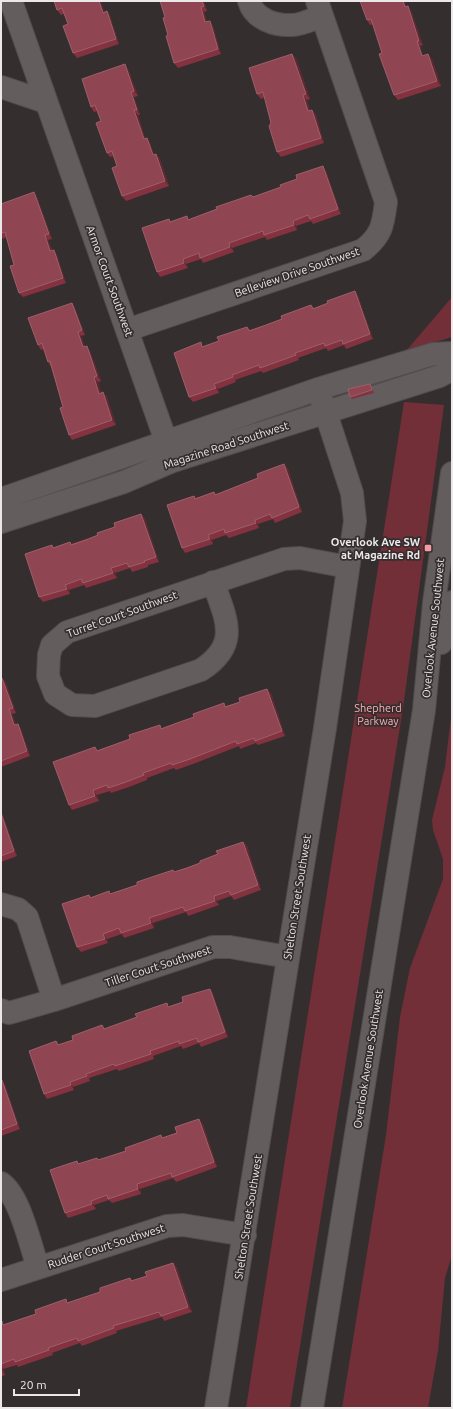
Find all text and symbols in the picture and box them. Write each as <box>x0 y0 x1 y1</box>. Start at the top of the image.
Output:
street label: Armor Court Southwest <box>84 224 136 339</box>
street label: Belleview Drive Southwest <box>233 245 362 299</box>
street label: Magazine Road Southwest <box>162 419 291 471</box>
place label: Overlook Ave SW at Magazine Rd <box>331 536 421 561</box>
marker: Overlook Ave SW at Magazine Rd <box>423 543 433 553</box>
street label: Overlook Avenue Southwest <box>420 557 446 698</box>
street label: Turret Court Southwest <box>65 588 179 640</box>
park label: Shepherd Parkway <box>354 702 402 727</box>
street label: Shelton Street Southwest <box>281 833 313 960</box>
street label: Tiller Court Southwest <box>103 943 213 989</box>
street label: Overlook Avenue Southwest <box>351 988 385 1129</box>
street label: Shelton Street Southwest <box>232 1153 264 1280</box>
street label: Rudder Court Southwest <box>46 1221 167 1271</box>
scale bar <box>14 1371 79 1397</box>
text: 20 m <box>20 1378 47 1391</box>

